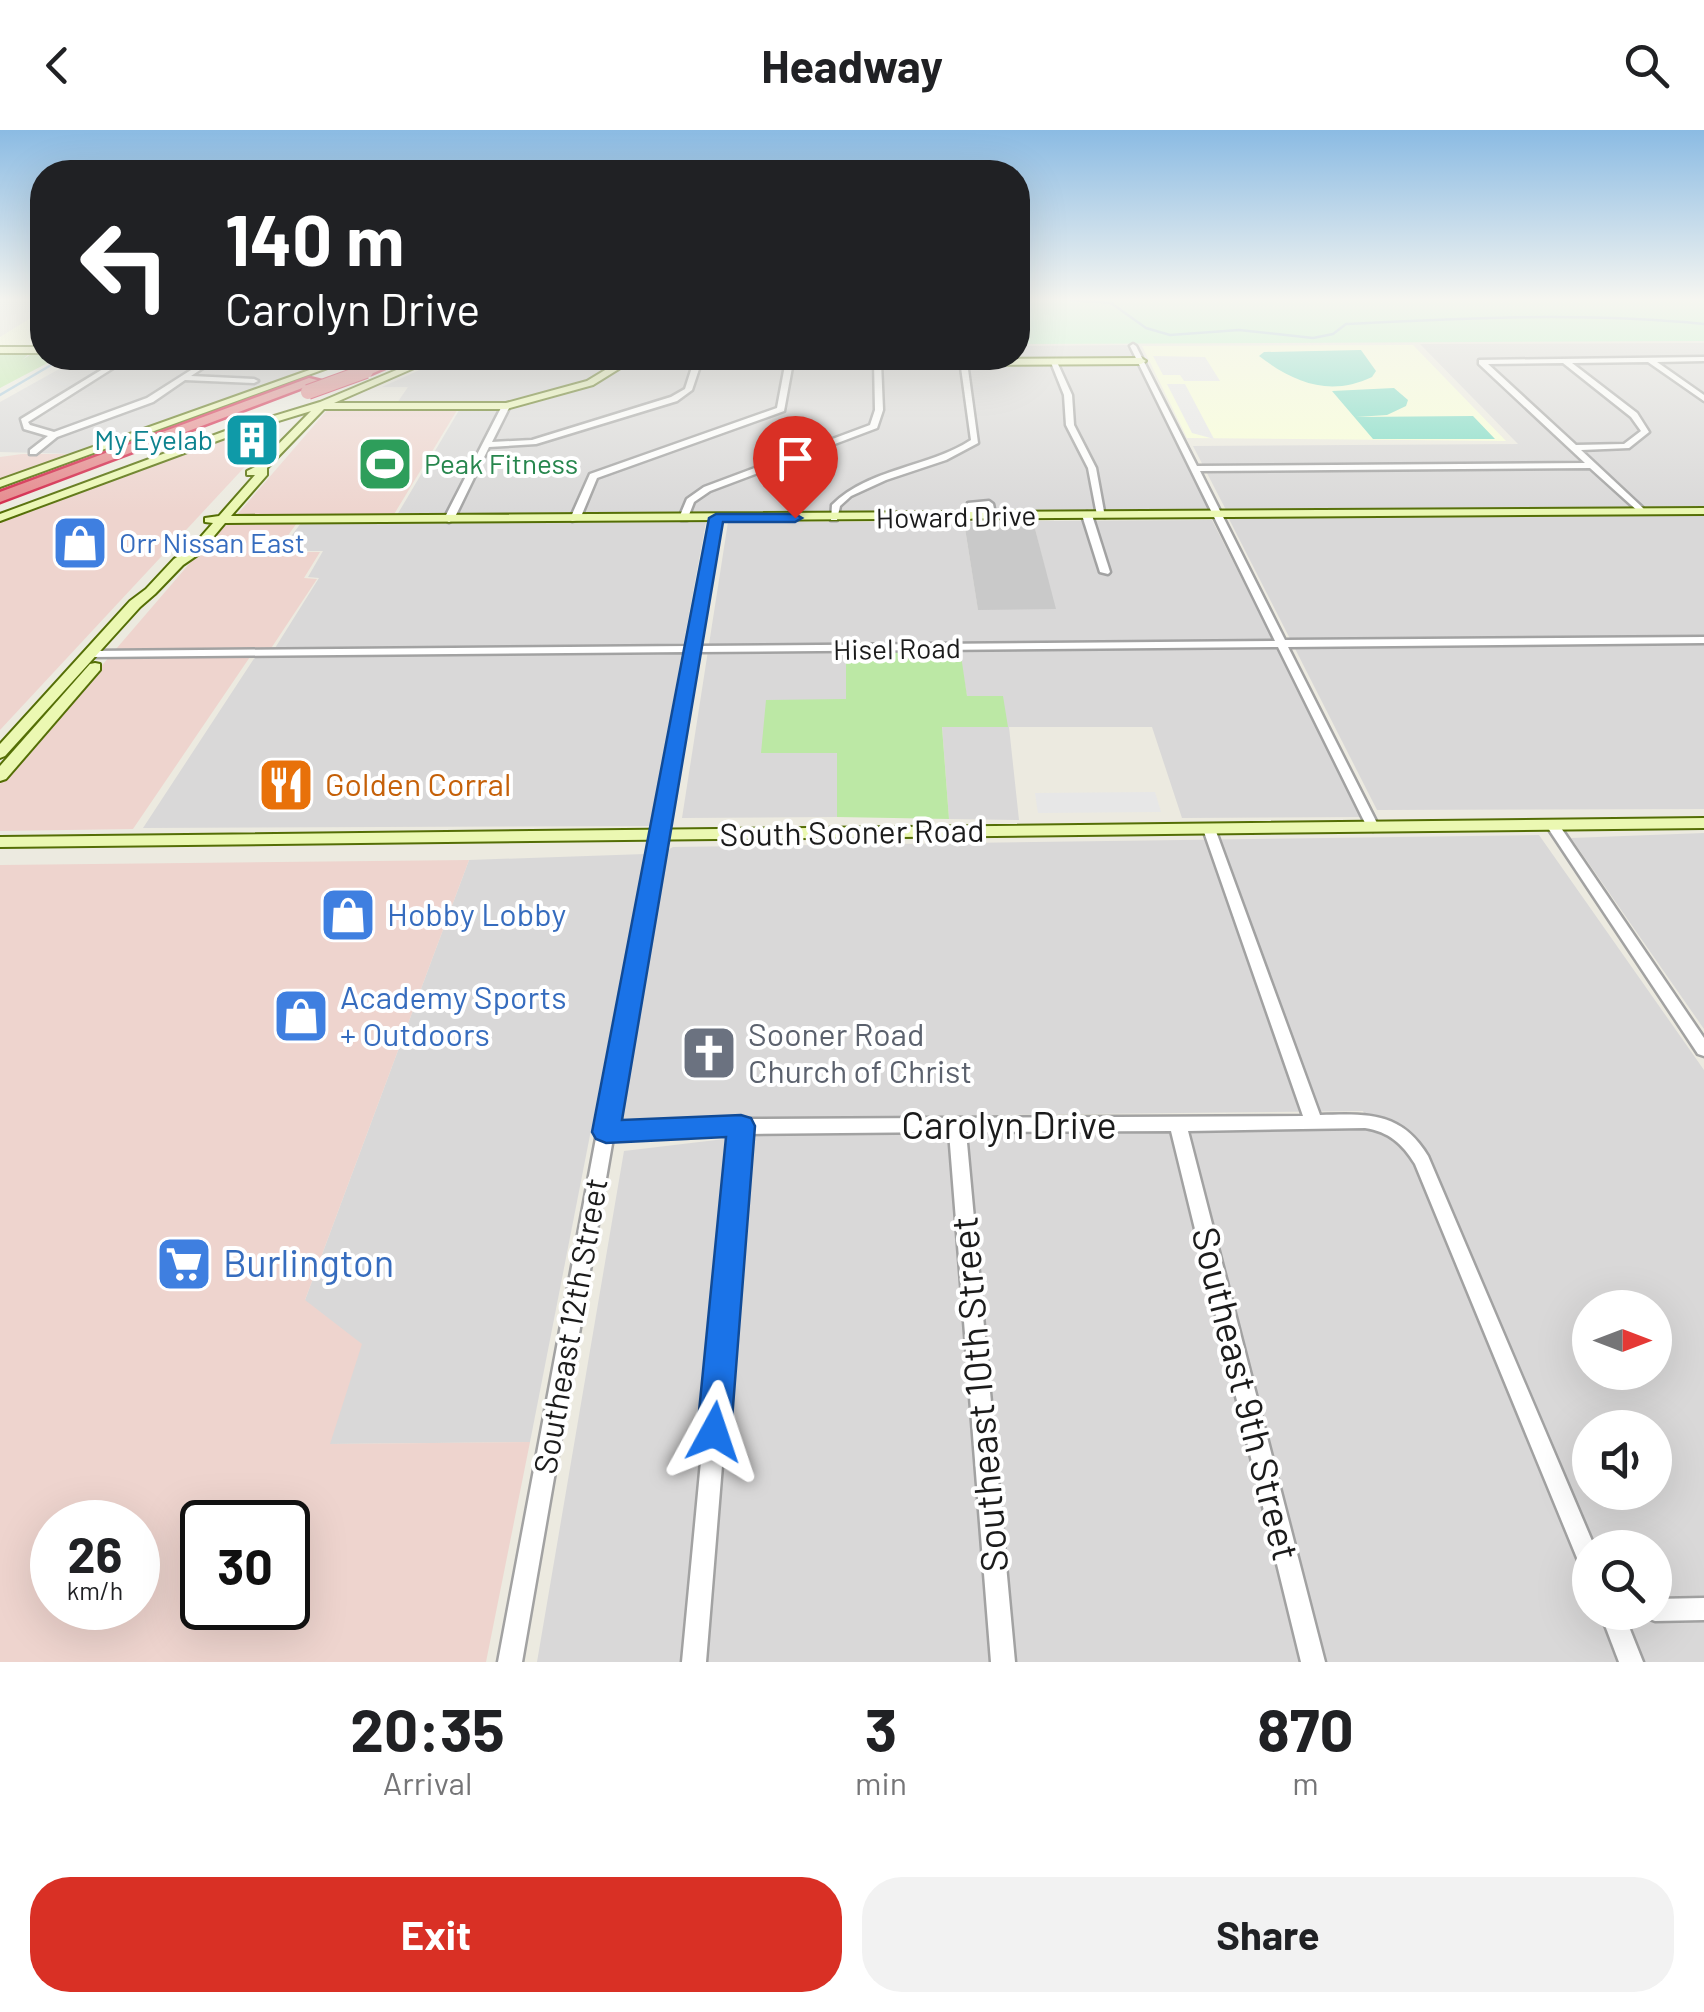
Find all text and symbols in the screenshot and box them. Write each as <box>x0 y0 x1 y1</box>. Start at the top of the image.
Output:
icon: back <box>30 38 85 93</box>
text: Headway <box>761 38 943 92</box>
icon: search <box>1619 38 1674 93</box>
text: 140 m <box>225 196 404 280</box>
icon: left <box>60 200 190 330</box>
text: Carolyn Drive <box>225 281 480 335</box>
building icon: My Eyelab <box>222 410 282 470</box>
pin <box>753 416 838 519</box>
place label: My Eyelab <box>94 422 213 456</box>
icon: arrive <box>768 431 823 486</box>
sports icon: Peak Fitness <box>355 434 415 494</box>
place label: Peak Fitness <box>424 446 578 480</box>
street label: Howard Drive <box>875 498 1037 534</box>
shop icon: Orr Nissan East <box>50 513 110 573</box>
place label: Orr Nissan East <box>119 525 305 559</box>
street label: Hisel Road <box>833 630 961 666</box>
restaurant icon: Golden Corral <box>256 755 316 815</box>
place label: Golden Corral <box>325 764 511 802</box>
street label: South Sooner Road <box>719 810 985 852</box>
shop icon: Hobby Lobby <box>318 885 378 945</box>
place label: Hobby Lobby <box>387 894 566 932</box>
place label: Academy Sports + Outdoors <box>340 977 567 1052</box>
shop icon: Academy Sports + Outdoors <box>271 986 331 1046</box>
place label: Sooner Road Church of Christ <box>748 1014 972 1089</box>
church icon: Sooner Road Church of Christ <box>679 1023 739 1083</box>
street label: Carolyn Drive <box>901 1101 1117 1147</box>
street label: Southeast 12th Street <box>524 1175 614 1476</box>
street label: Southeast 10th Street <box>940 1214 1016 1574</box>
street label: Southeast 9th Street <box>1183 1222 1311 1565</box>
supermarket icon: Burlington <box>154 1234 214 1294</box>
place label: Burlington <box>223 1239 394 1285</box>
north arrow <box>1572 1290 1672 1390</box>
map controls <box>1572 1290 1672 1630</box>
position arrow <box>662 1380 766 1484</box>
button: sound <box>1572 1410 1672 1510</box>
speed limit sign: 30 <box>180 1500 310 1630</box>
text: 26 <box>68 1523 122 1583</box>
button: search <box>1572 1530 1672 1630</box>
text: km/h <box>67 1575 123 1605</box>
text: 20:35 <box>350 1692 505 1764</box>
text: 3 <box>865 1692 897 1764</box>
text: 870 <box>1257 1692 1354 1764</box>
text: Arrival <box>383 1763 472 1801</box>
text: min <box>855 1763 907 1801</box>
text: m <box>1292 1763 1319 1801</box>
button: Exit <box>30 1877 842 1992</box>
button: Share <box>862 1877 1674 1992</box>

